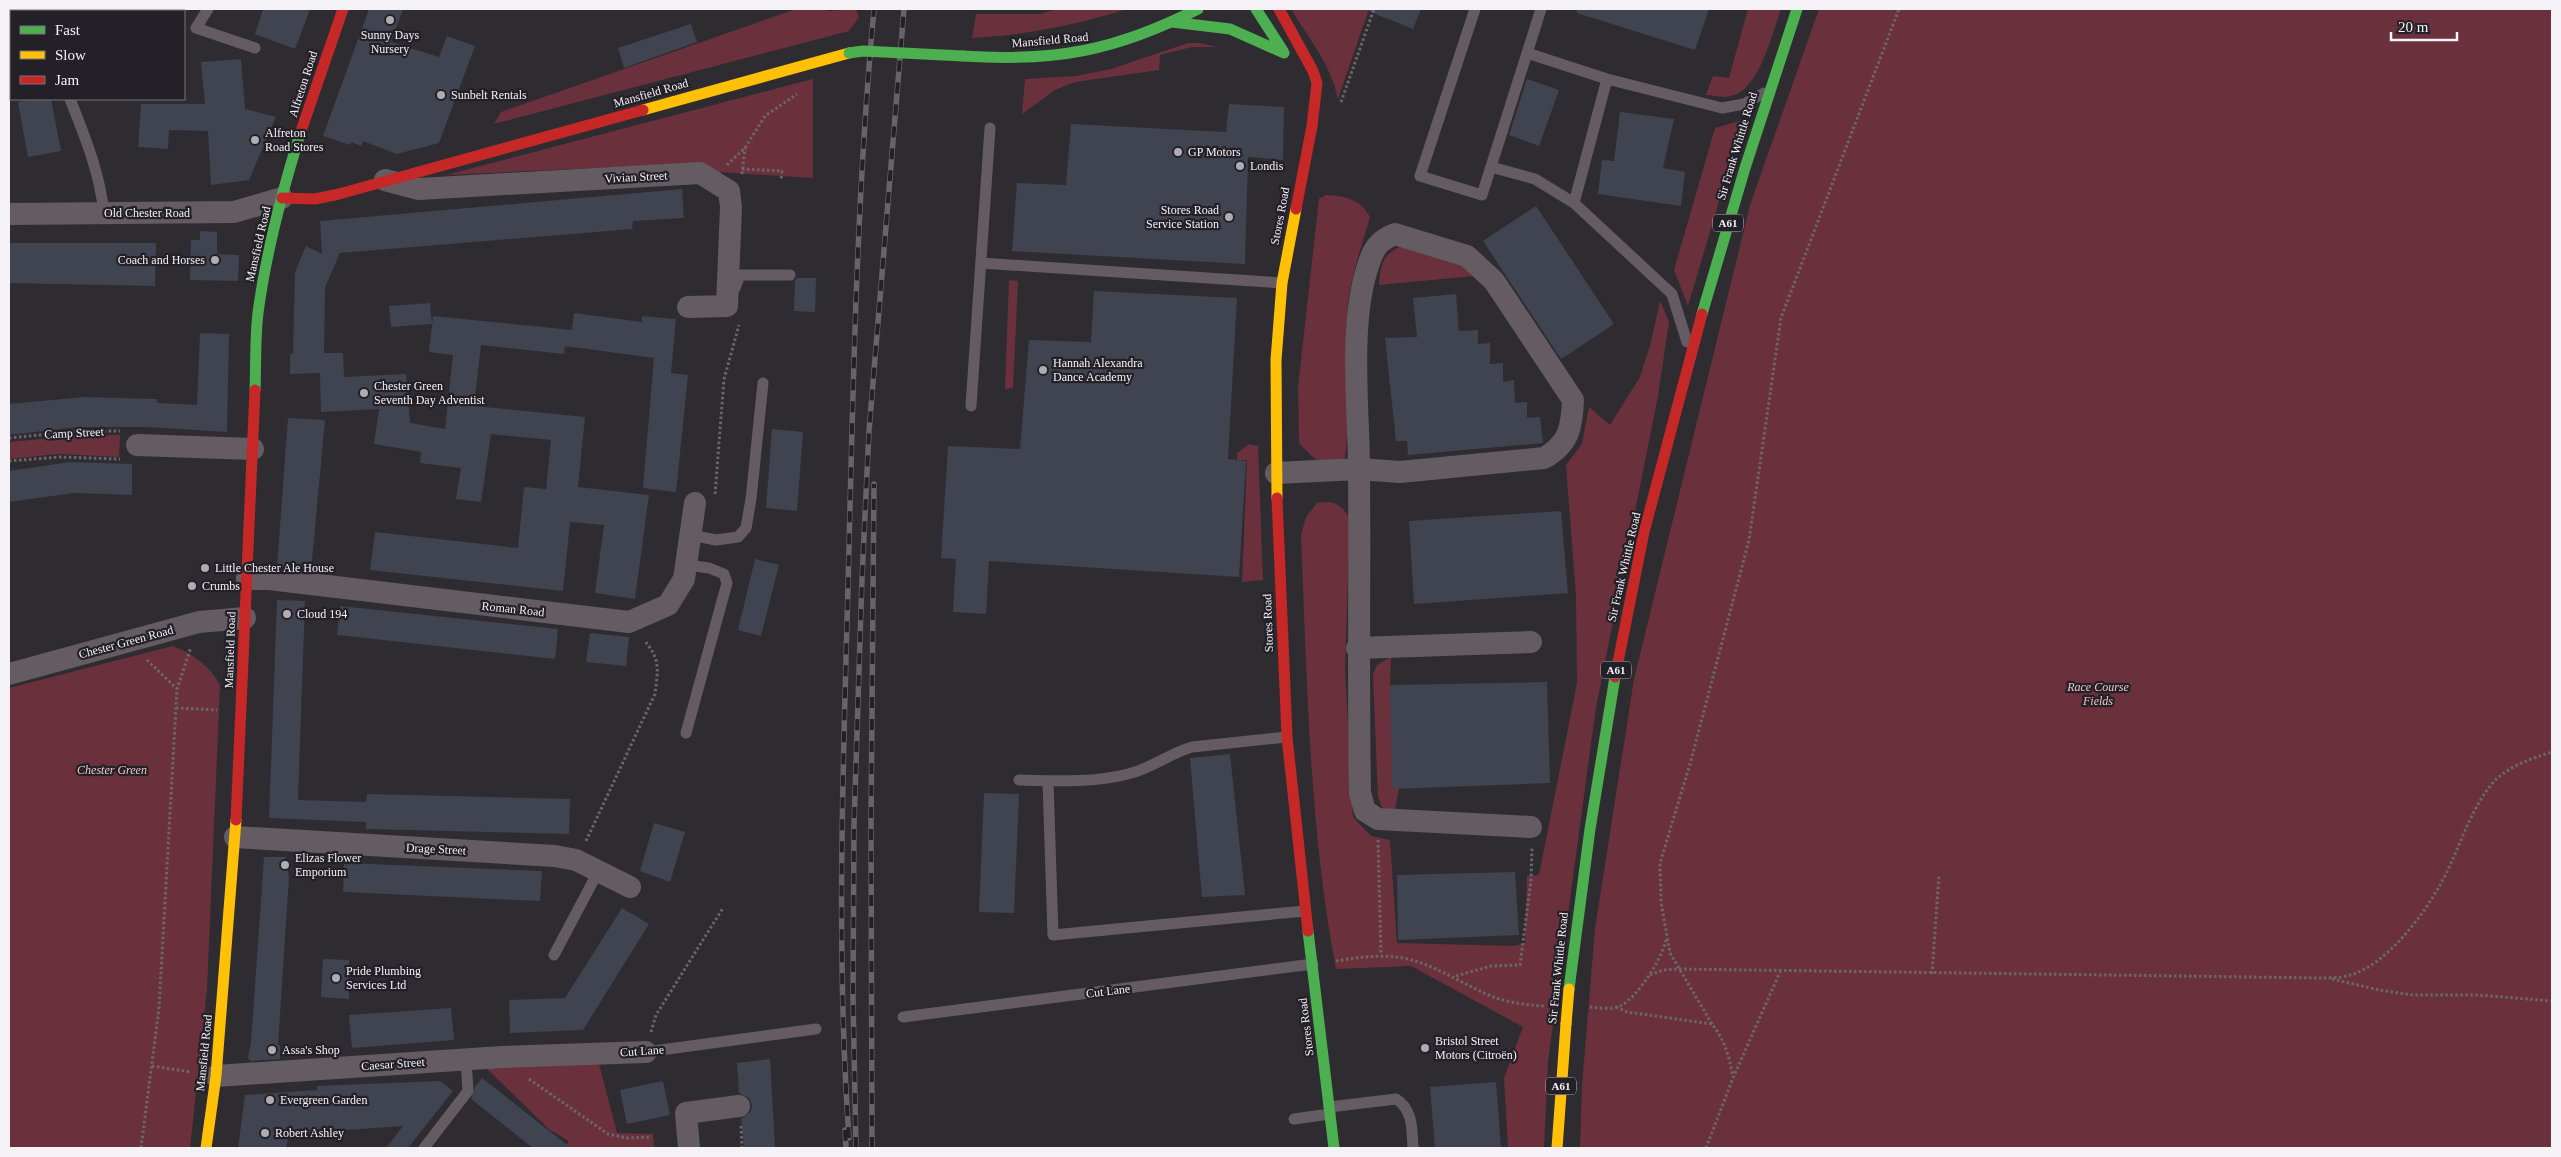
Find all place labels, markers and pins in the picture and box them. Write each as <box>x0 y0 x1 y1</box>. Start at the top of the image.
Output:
marker: Sunny Days Nursery <box>384 14 396 26</box>
place label: Sunny Days Nursery <box>361 28 419 56</box>
place label: Sunbelt Rentals <box>451 88 527 102</box>
marker: Sunbelt Rentals <box>435 89 447 101</box>
place label: Alfreton Road Stores <box>265 126 324 154</box>
marker: Alfreton Road Stores <box>249 134 261 146</box>
place label: GP Motors <box>1188 145 1241 159</box>
marker: GP Motors <box>1172 146 1184 158</box>
place label: Londis <box>1250 159 1284 173</box>
marker: Londis <box>1234 160 1246 172</box>
place label: Stores Road Service Station <box>1146 203 1219 231</box>
marker: Stores Road Service Station <box>1223 211 1235 223</box>
place label: Coach and Horses <box>118 253 205 267</box>
marker: Coach and Horses <box>209 254 221 266</box>
place label: Hannah Alexandra Dance Academy <box>1053 356 1143 384</box>
marker: Hannah Alexandra Dance Academy <box>1037 364 1049 376</box>
place label: Chester Green Seventh Day Adventist <box>374 379 485 407</box>
marker: Chester Green Seventh Day Adventist <box>358 387 370 399</box>
place label: Little Chester Ale House <box>215 561 334 575</box>
marker: Little Chester Ale House <box>199 562 211 574</box>
place label: Crumbs <box>202 579 240 593</box>
marker: Crumbs <box>186 580 198 592</box>
place label: Cloud 194 <box>297 607 347 621</box>
marker: Cloud 194 <box>281 608 293 620</box>
place label: Elizas Flower Emporium <box>295 851 361 879</box>
marker: Elizas Flower Emporium <box>279 859 291 871</box>
place label: Pride Plumbing Services Ltd <box>346 964 421 992</box>
marker: Pride Plumbing Services Ltd <box>330 972 342 984</box>
place label: Bristol Street Motors (Citroën) <box>1435 1034 1517 1062</box>
marker: Bristol Street Motors (Citroën) <box>1419 1042 1431 1054</box>
place label: Assa's Shop <box>282 1043 340 1057</box>
marker: Assa's Shop <box>266 1044 278 1056</box>
place label: Evergreen Garden <box>280 1093 367 1107</box>
marker: Evergreen Garden <box>264 1094 276 1106</box>
place label: Robert Ashley <box>275 1126 344 1140</box>
marker: Robert Ashley <box>259 1127 271 1139</box>

